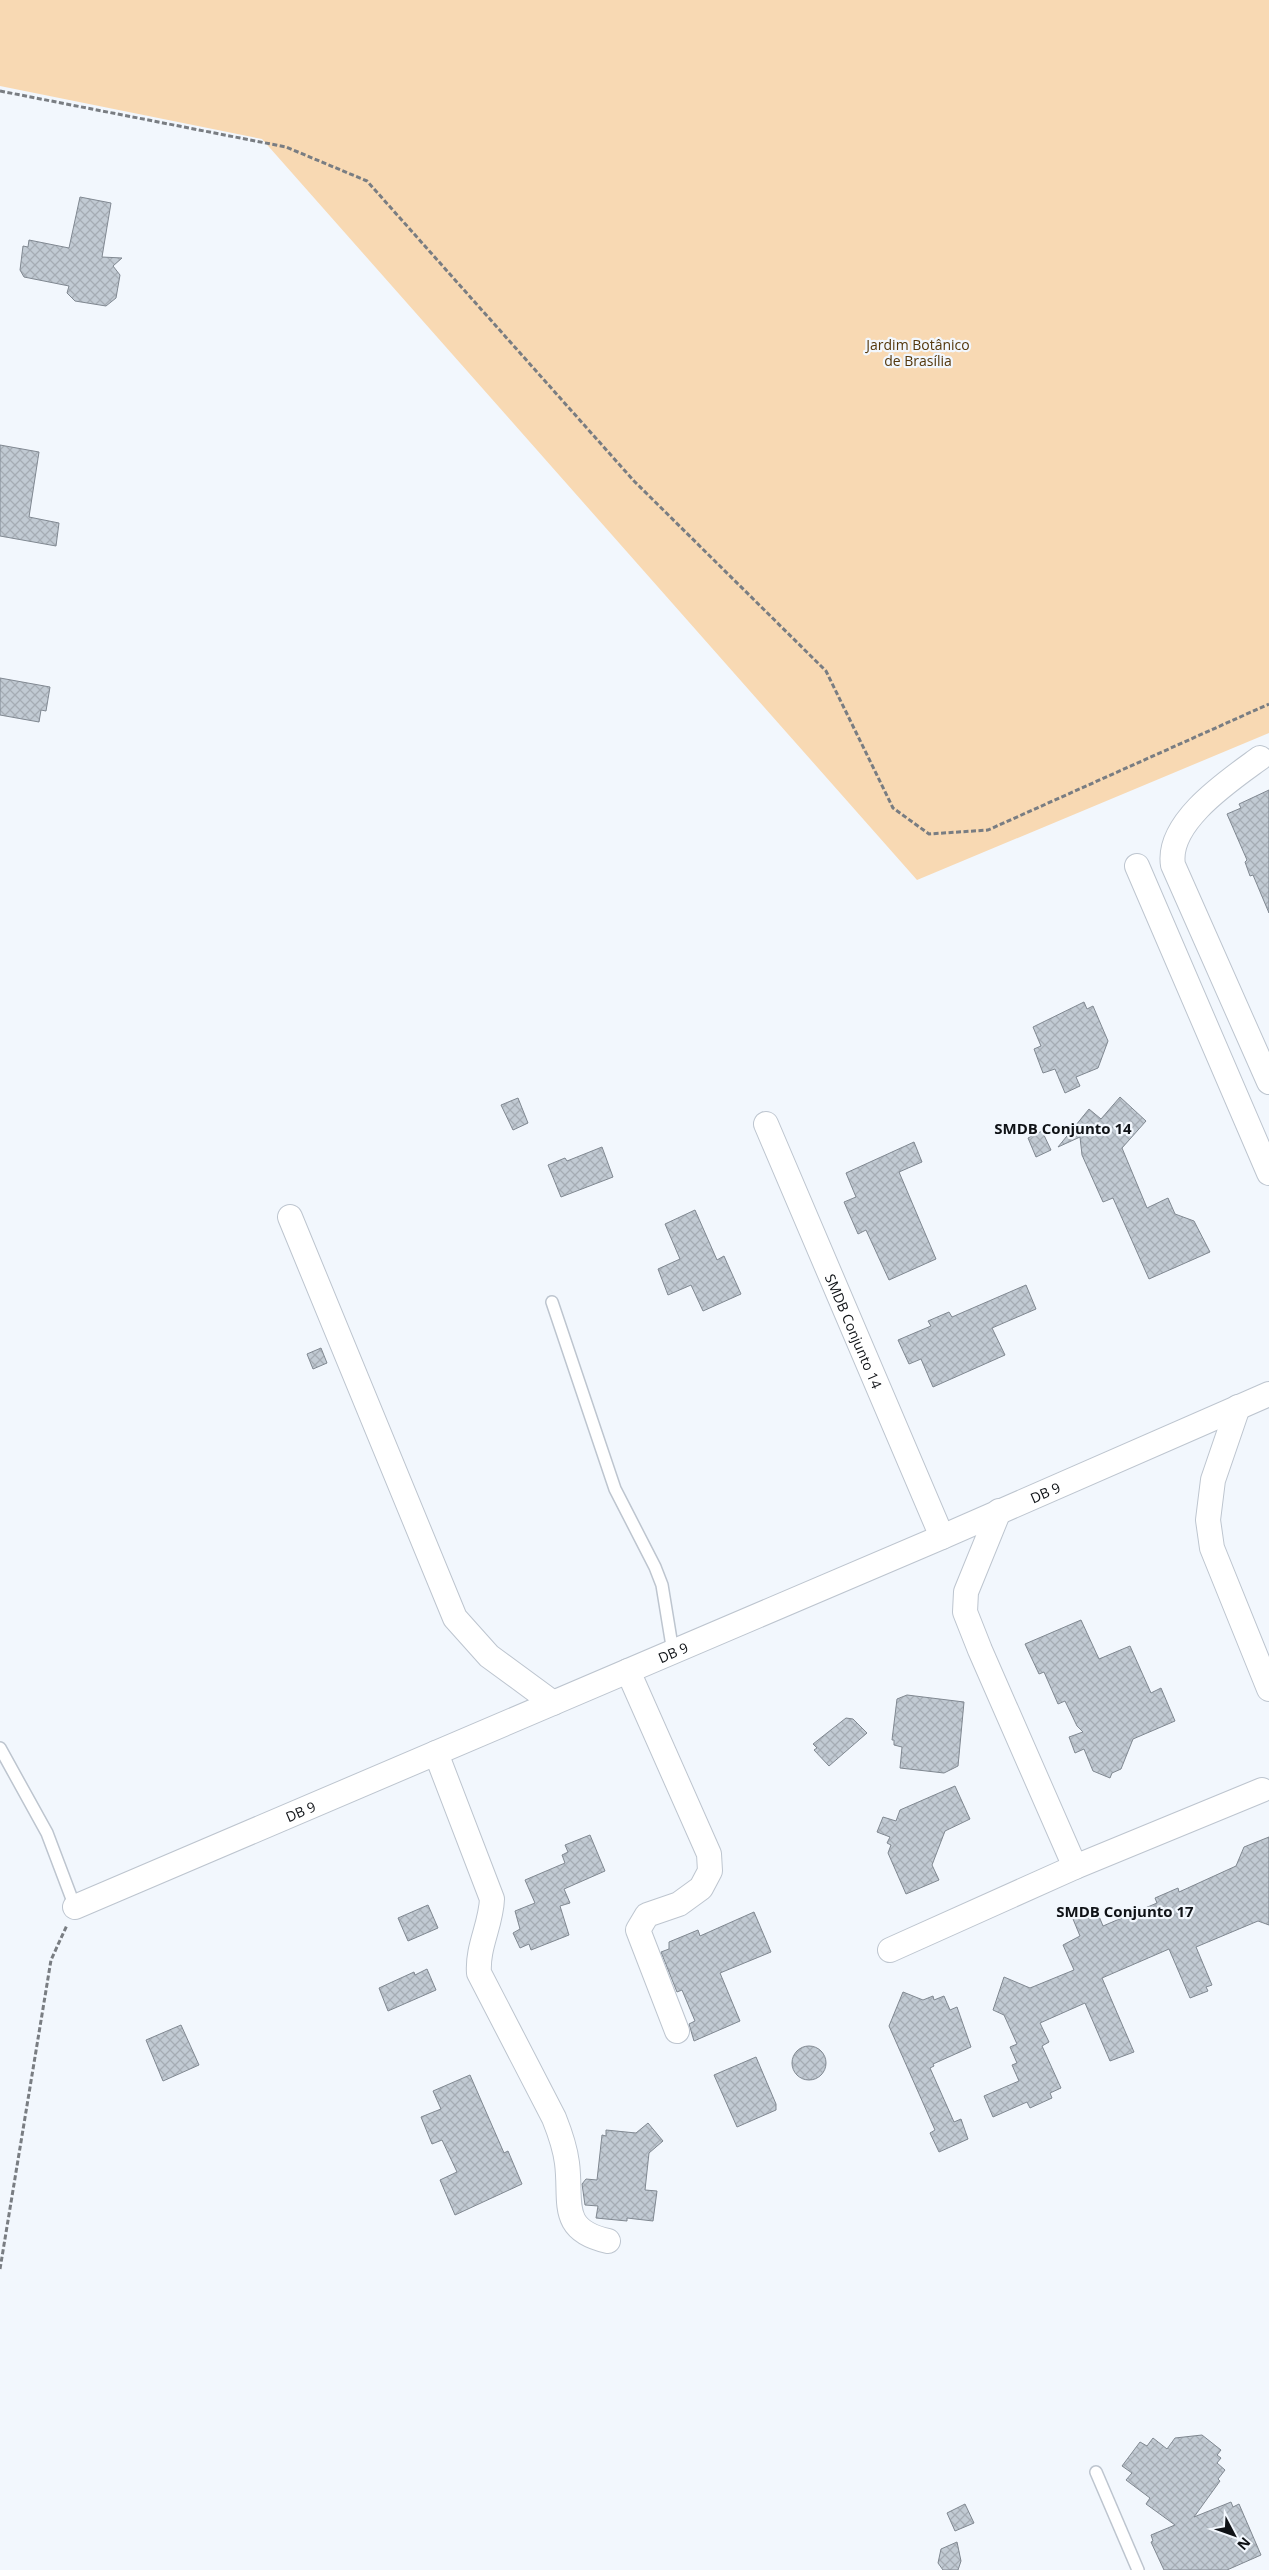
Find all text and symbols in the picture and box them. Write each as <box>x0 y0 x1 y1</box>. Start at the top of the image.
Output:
park label: Jardim Botânico de Brasília <box>864 335 970 370</box>
district label: SMDB Conjunto 14 <box>994 1118 1132 1138</box>
street label: SMDB Conjunto 14 <box>821 1271 887 1391</box>
street label: DB 9 <box>1027 1477 1063 1507</box>
street label: DB 9 <box>655 1637 691 1667</box>
street label: DB 9 <box>282 1796 318 1826</box>
district label: SMDB Conjunto 17 <box>1056 1901 1194 1921</box>
north arrow <box>1209 2510 1259 2560</box>
text: N <box>1233 2533 1255 2554</box>

